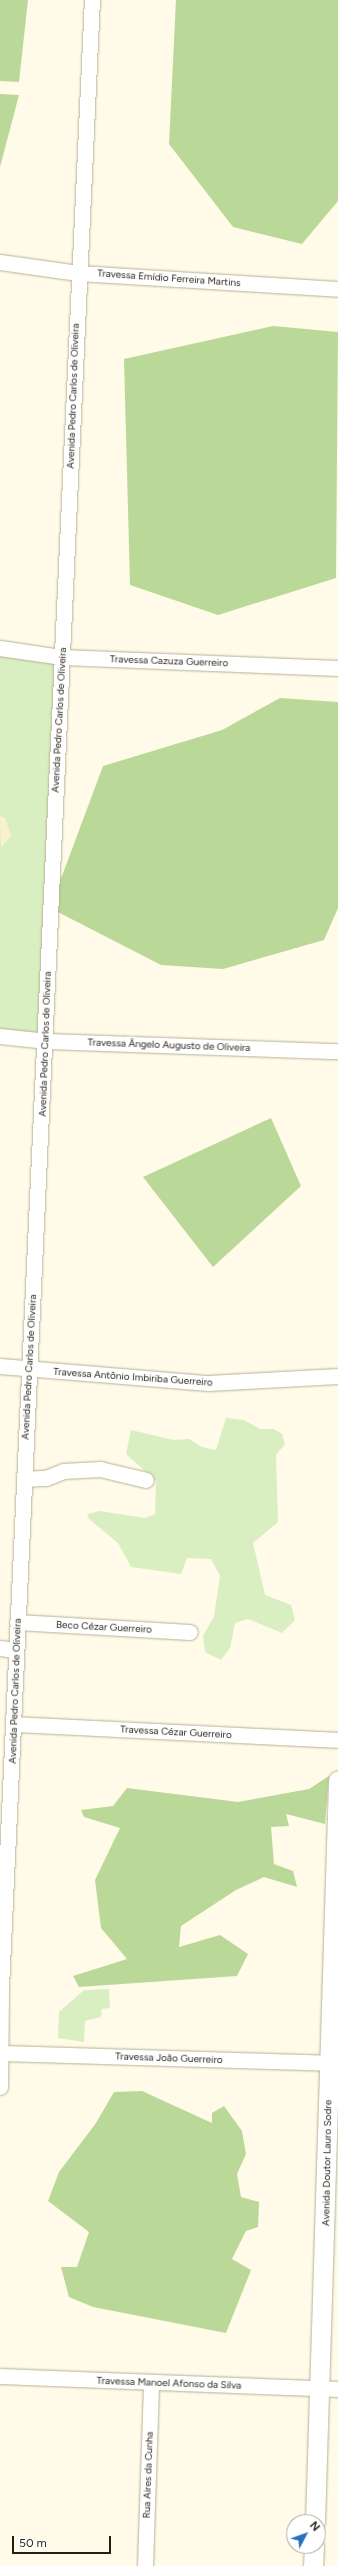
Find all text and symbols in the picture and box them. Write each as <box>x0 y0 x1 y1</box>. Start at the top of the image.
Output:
street label: Travessa Emídio Ferreira Martins <box>97 267 241 289</box>
street label: Avenida Pedro Carlos de Oliveira <box>64 323 82 469</box>
street label: Avenida Pedro Carlos de Oliveira <box>49 647 69 793</box>
street label: Travessa Cazuza Guerreiro <box>110 653 228 669</box>
street label: Avenida Pedro Carlos de Oliveira <box>36 971 54 1117</box>
street label: Travessa Ângelo Augusto de Oliveira <box>87 1036 251 1054</box>
street label: Avenida Pedro Carlos de Oliveira <box>19 1294 39 1440</box>
street label: Travessa Antônio Imbiriba Guerreiro <box>53 1365 213 1389</box>
street label: Avenida Pedro Carlos de Oliveira <box>6 1618 24 1764</box>
street label: Beco Cézar Guerreiro <box>56 1618 152 1636</box>
street label: Travessa Cézar Guerreiro <box>120 1723 232 1741</box>
street label: Travessa João Guerreiro <box>115 2050 223 2066</box>
street label: Avenida Doutor Lauro Sodre <box>320 2100 334 2226</box>
street label: Travessa Manoel Afonso da Silva <box>96 2374 242 2392</box>
street label: Rua Aires da Cunha <box>140 2431 156 2519</box>
north arrow <box>286 2514 326 2554</box>
text: N <box>307 2519 322 2534</box>
scale bar <box>14 2528 113 2554</box>
text: 50 m <box>19 2536 47 2550</box>

